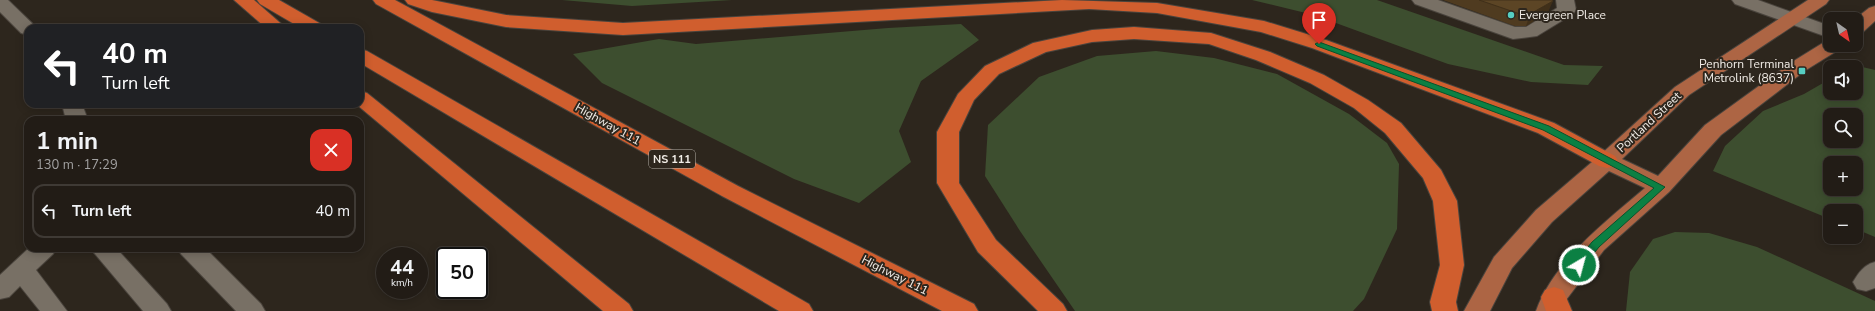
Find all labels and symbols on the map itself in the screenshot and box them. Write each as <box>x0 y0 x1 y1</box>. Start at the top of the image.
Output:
pin <box>1302 3 1336 44</box>
place label: Evergreen Place <box>1519 7 1606 23</box>
marker: Evergreen Place <box>1506 10 1516 20</box>
north arrow <box>1823 12 1863 52</box>
place label: Penhorn Terminal Metrolink (8637) <box>1699 56 1794 86</box>
marker: Penhorn Terminal Metrolink (8637) <box>1797 66 1807 76</box>
street label: Portland Street <box>1613 88 1685 156</box>
street label: Highway 111 <box>572 99 644 149</box>
road number: NS 111 <box>649 150 695 168</box>
position arrow <box>1558 244 1600 286</box>
speed limit sign: 50 <box>436 247 488 299</box>
street label: Highway 111 <box>859 251 931 299</box>

